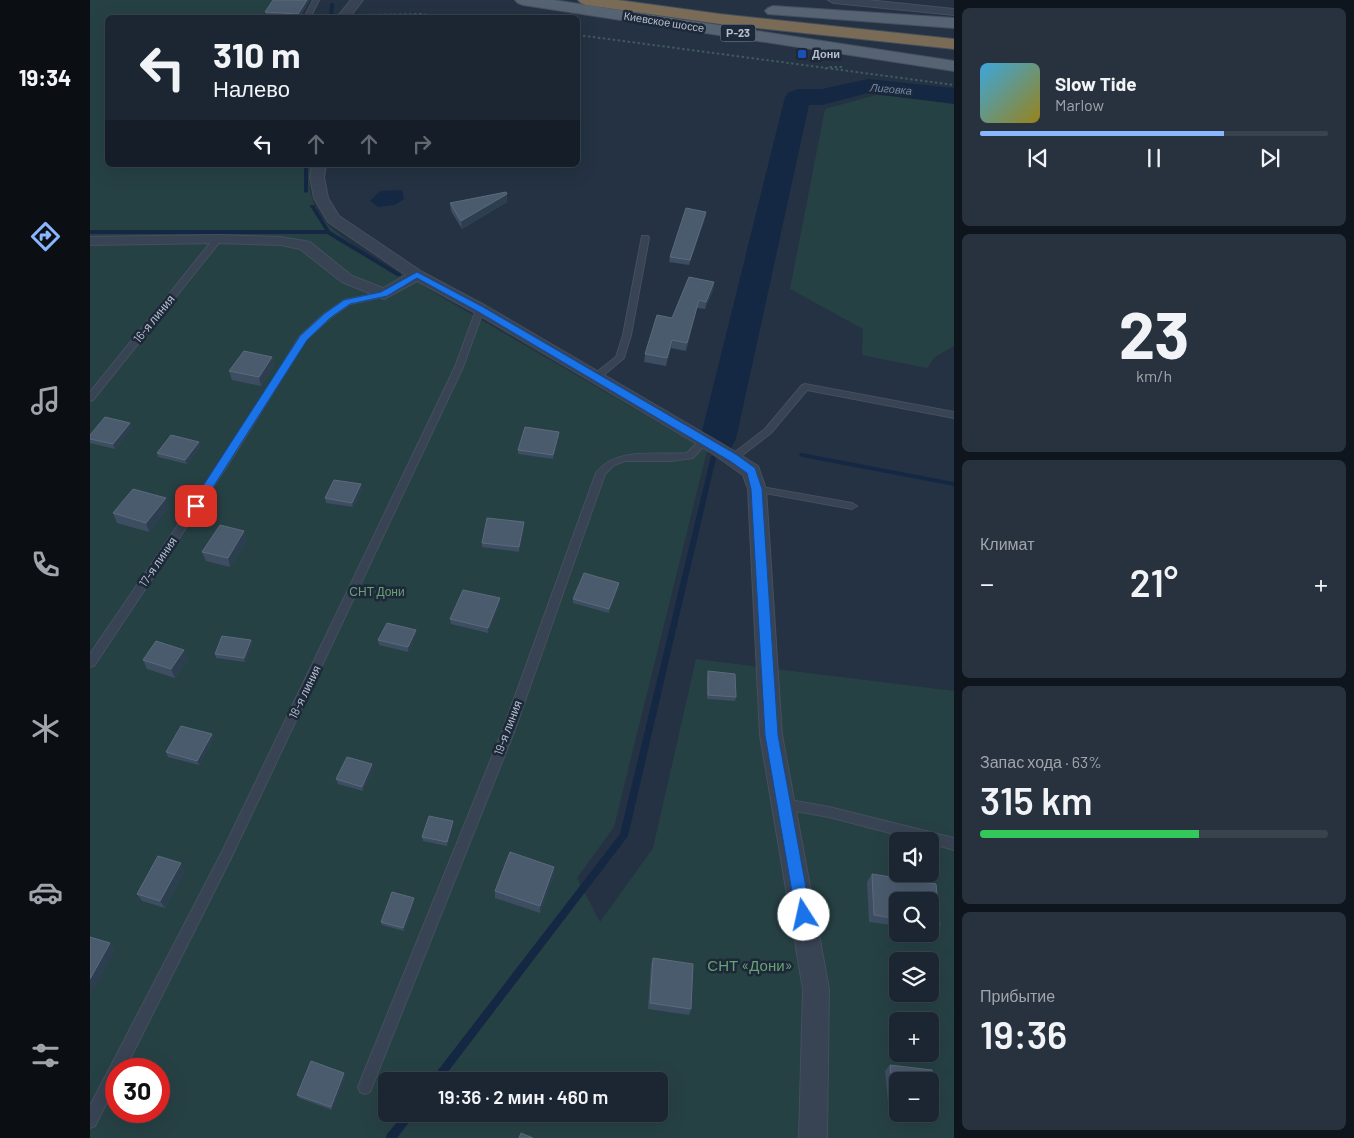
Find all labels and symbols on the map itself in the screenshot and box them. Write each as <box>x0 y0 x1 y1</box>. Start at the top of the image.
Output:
street label: Киевское шоссе <box>623 9 705 34</box>
road number: Р-23 <box>720 24 756 42</box>
place label: Дони <box>812 47 840 60</box>
marker: Дони <box>796 48 808 60</box>
water label: Лиговка <box>868 80 913 97</box>
street label: 16-я линия <box>130 292 177 345</box>
pin <box>175 485 217 527</box>
street label: 17-я линия <box>135 534 179 589</box>
park label: СНТ Дони <box>349 584 405 599</box>
street label: 18-я линия <box>285 663 323 721</box>
street label: 19-я линия <box>490 698 524 757</box>
position arrow <box>777 888 829 940</box>
park label: СНТ «Дони» <box>707 956 793 974</box>
speed limit sign: 30 <box>105 1058 170 1123</box>

